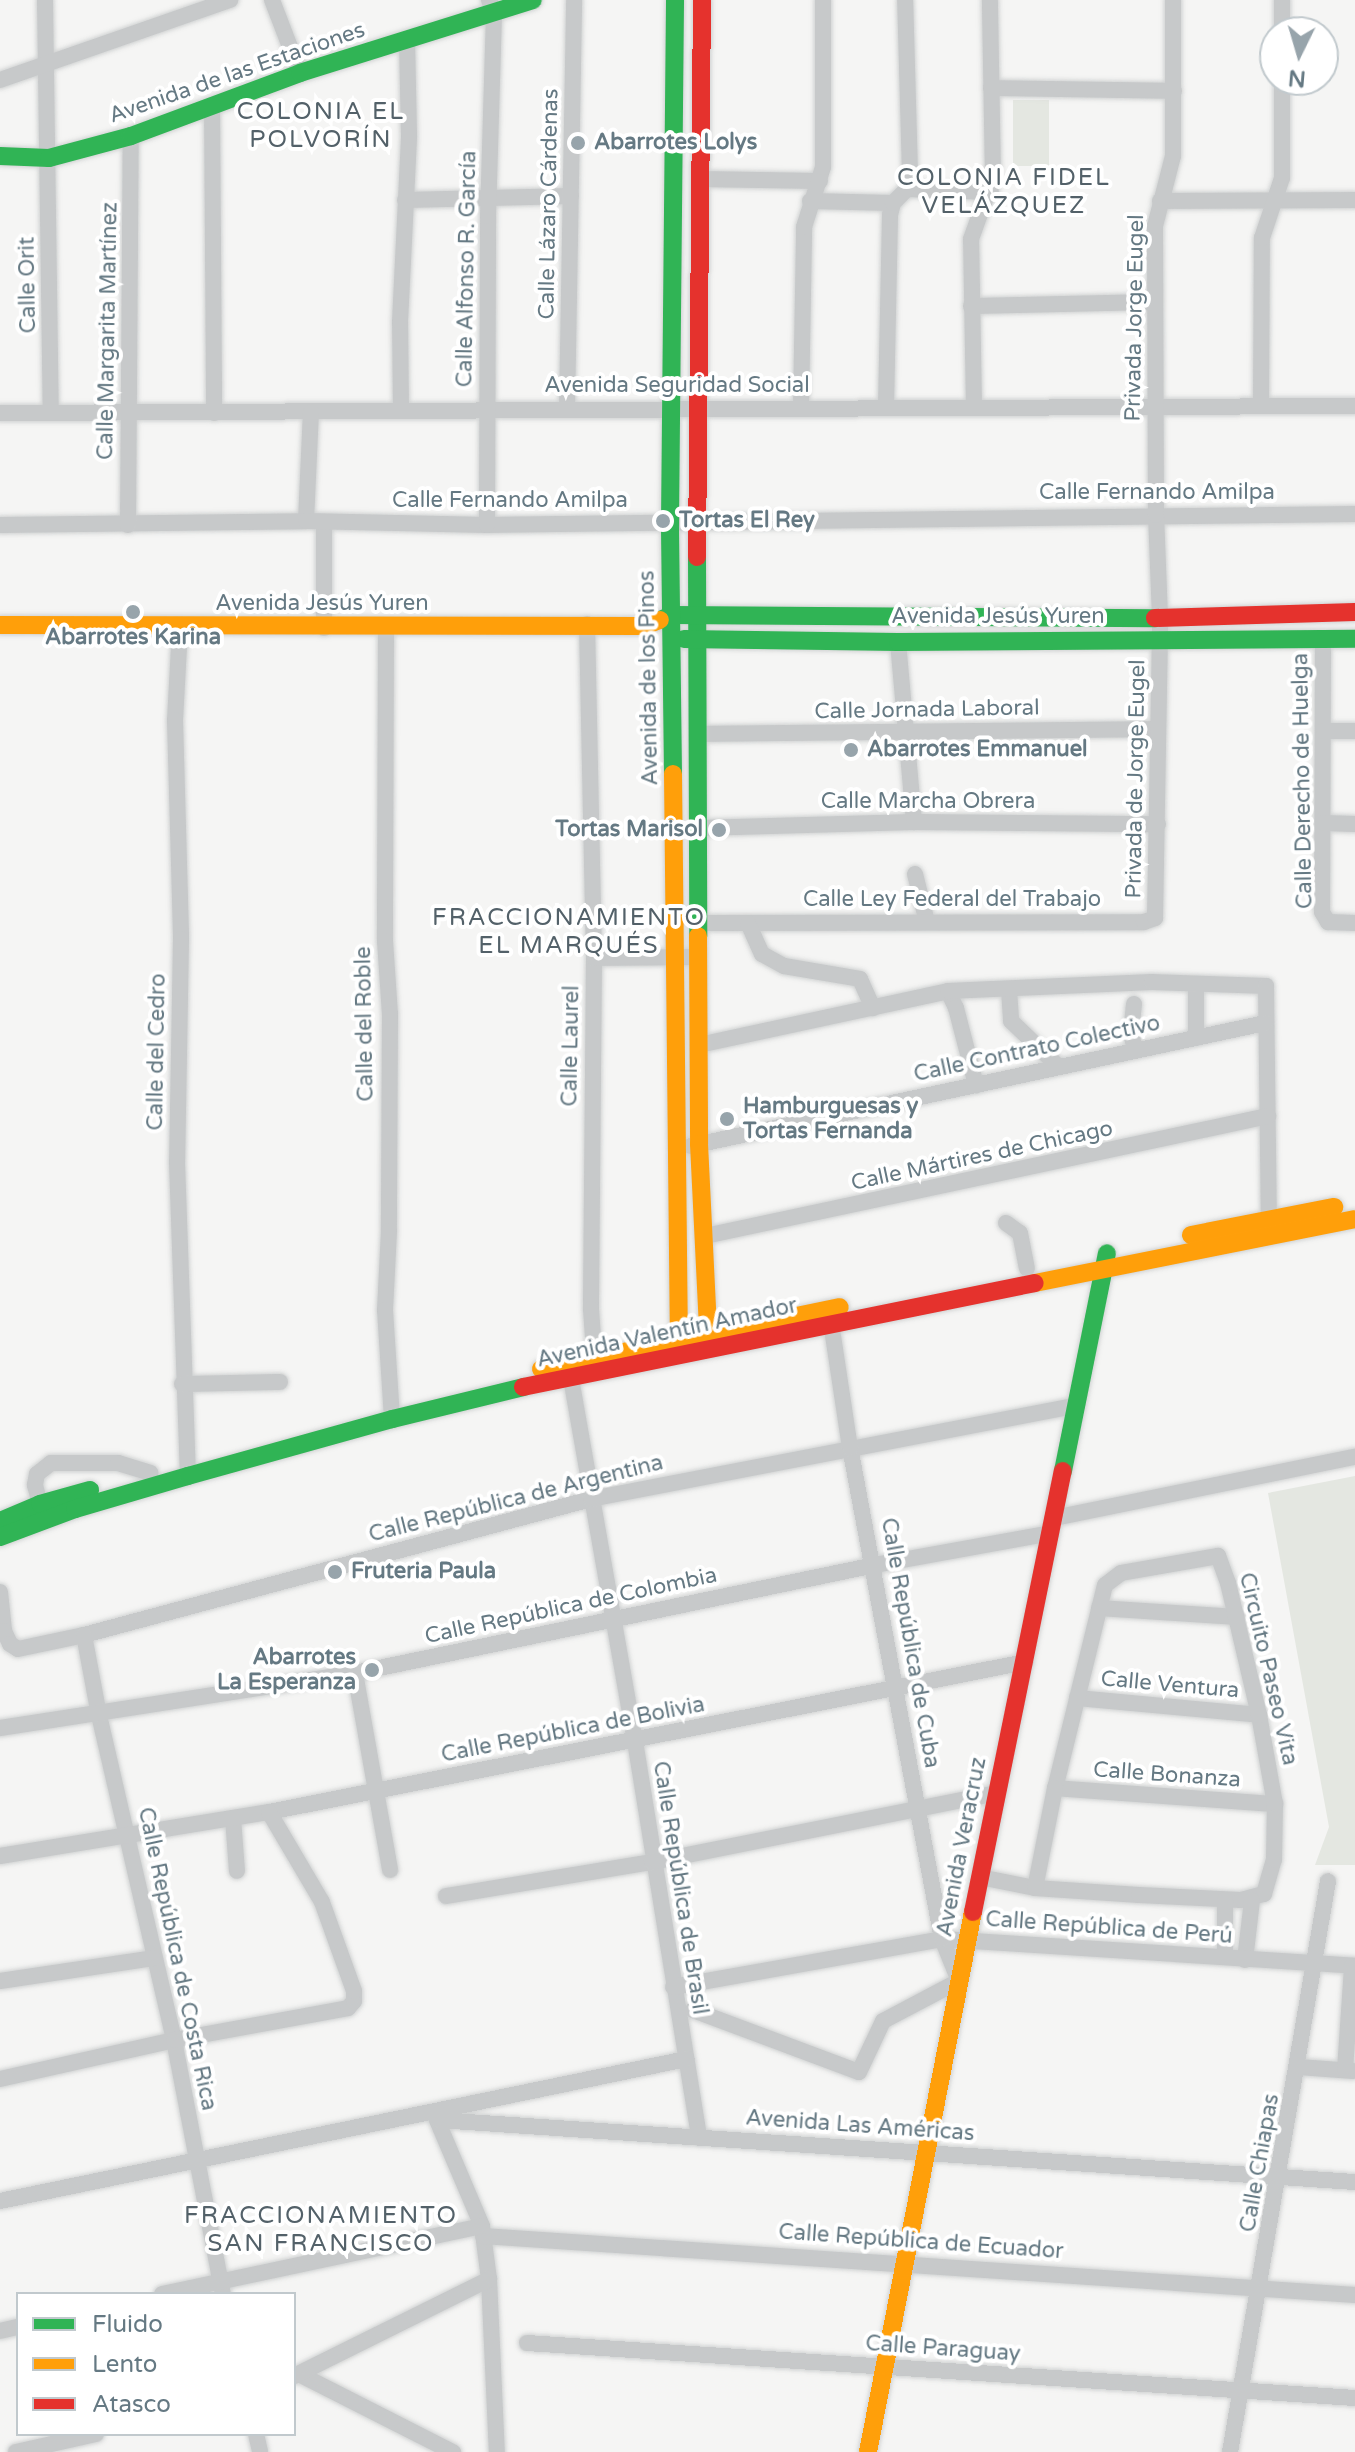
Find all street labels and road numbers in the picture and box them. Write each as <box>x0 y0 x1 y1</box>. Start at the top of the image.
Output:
street label: Avenida de las Estaciones <box>106 17 368 129</box>
street label: Calle Lázaro Cárdenas <box>534 88 564 320</box>
street label: Calle Alfonso R. García <box>452 151 482 387</box>
street label: Calle Margarita Martínez <box>93 202 123 460</box>
street label: Privada Jorge Eugel <box>1120 214 1150 422</box>
street label: Calle Orit <box>14 236 42 334</box>
street label: Avenida Seguridad Social <box>544 373 810 399</box>
street label: Calle Fernando Amilpa <box>1039 480 1275 506</box>
street label: Calle Fernando Amilpa <box>392 488 628 514</box>
street label: Avenida de los Pinos <box>634 570 664 786</box>
street label: Avenida Jesús Yuren <box>215 591 429 617</box>
street label: Avenida Jesús Yuren <box>891 604 1105 630</box>
street label: Calle Derecho de Huelga <box>1288 653 1318 909</box>
street label: Privada de Jorge Eugel <box>1121 659 1151 899</box>
street label: Calle Jornada Laboral <box>814 695 1040 725</box>
street label: Calle Marcha Obrera <box>821 789 1035 815</box>
street label: Calle Ley Federal del Trabajo <box>803 887 1101 913</box>
street label: Calle del Roble <box>350 946 380 1102</box>
street label: Calle del Cedro <box>142 973 172 1131</box>
street label: Calle Laurel <box>557 985 585 1107</box>
street label: Calle Contrato Colectivo <box>911 1010 1163 1088</box>
street label: Calle Mártires de Chicago <box>849 1115 1115 1197</box>
street label: Avenida Valentín Amador <box>534 1292 800 1374</box>
street label: Calle República de Argentina <box>366 1450 666 1548</box>
street label: Calle República de Cuba <box>875 1516 945 1770</box>
street label: Calle República de Colombia <box>423 1562 719 1650</box>
street label: Circuito Paseo Vita <box>1233 1570 1303 1768</box>
street label: Calle Ventura <box>1100 1666 1240 1704</box>
street label: Calle República de Bolivia <box>439 1691 707 1769</box>
street label: Avenida Veracruz <box>932 1755 992 1939</box>
street label: Calle Bonanza <box>1092 1757 1242 1793</box>
street label: Calle República de Brasil <box>647 1759 713 2017</box>
street label: Calle República de Costa Rica <box>132 1805 222 2113</box>
street label: Calle República de Perú <box>985 1906 1233 1950</box>
street label: Calle Chiapas <box>1235 2092 1285 2234</box>
street label: Avenida Las Américas <box>745 2105 975 2147</box>
street label: Calle República de Ecuador <box>778 2219 1064 2265</box>
street label: Calle Paraguay <box>865 2330 1021 2368</box>

